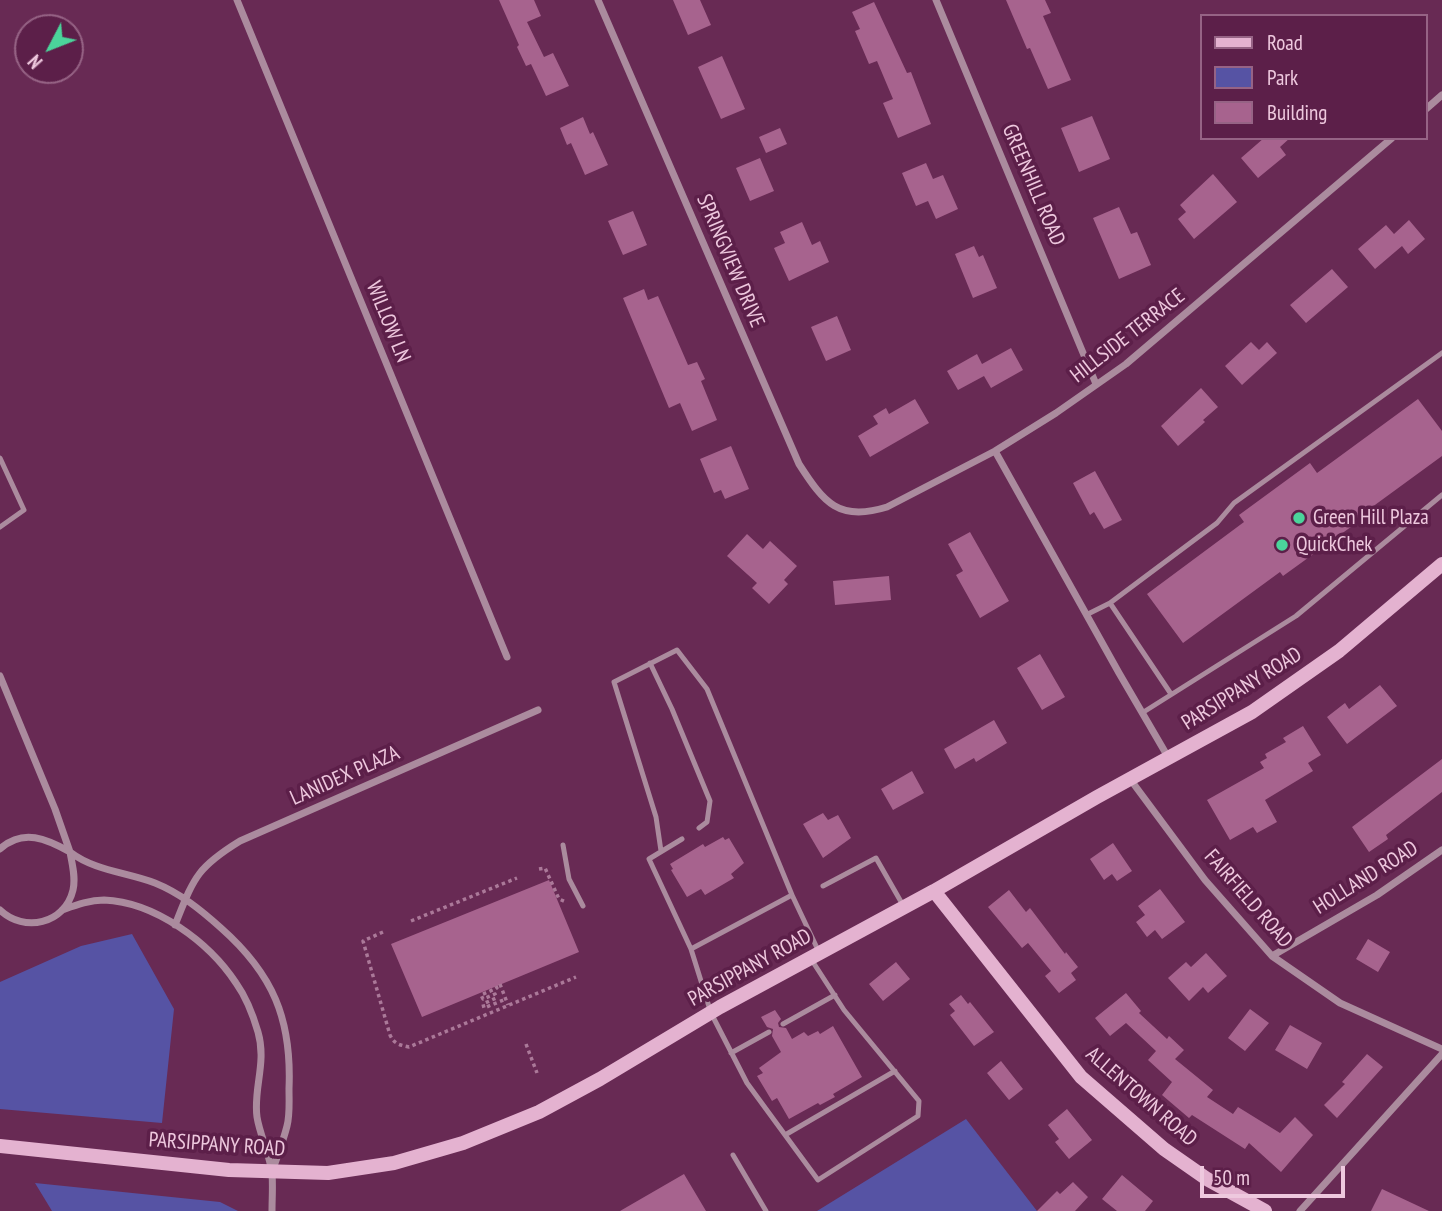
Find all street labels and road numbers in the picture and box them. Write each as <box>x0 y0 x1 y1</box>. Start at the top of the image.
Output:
street label: GREENHILL ROAD <box>996 121 1070 249</box>
street label: SPRINGVIEW DRIVE <box>691 191 769 331</box>
street label: WILLOW LN <box>360 278 416 366</box>
street label: HILLSIDE TERRACE <box>1066 284 1190 388</box>
street label: PARSIPPANY ROAD <box>1177 642 1307 736</box>
street label: LANIDEX PLAZA <box>287 741 403 811</box>
street label: HOLLAND ROAD <box>1309 836 1423 920</box>
street label: FAIRFIELD ROAD <box>1199 845 1297 953</box>
street label: PARSIPPANY ROAD <box>684 924 816 1012</box>
street label: ALLENTOWN ROAD <box>1080 1042 1202 1152</box>
street label: PARSIPPANY ROAD <box>148 1128 286 1162</box>

